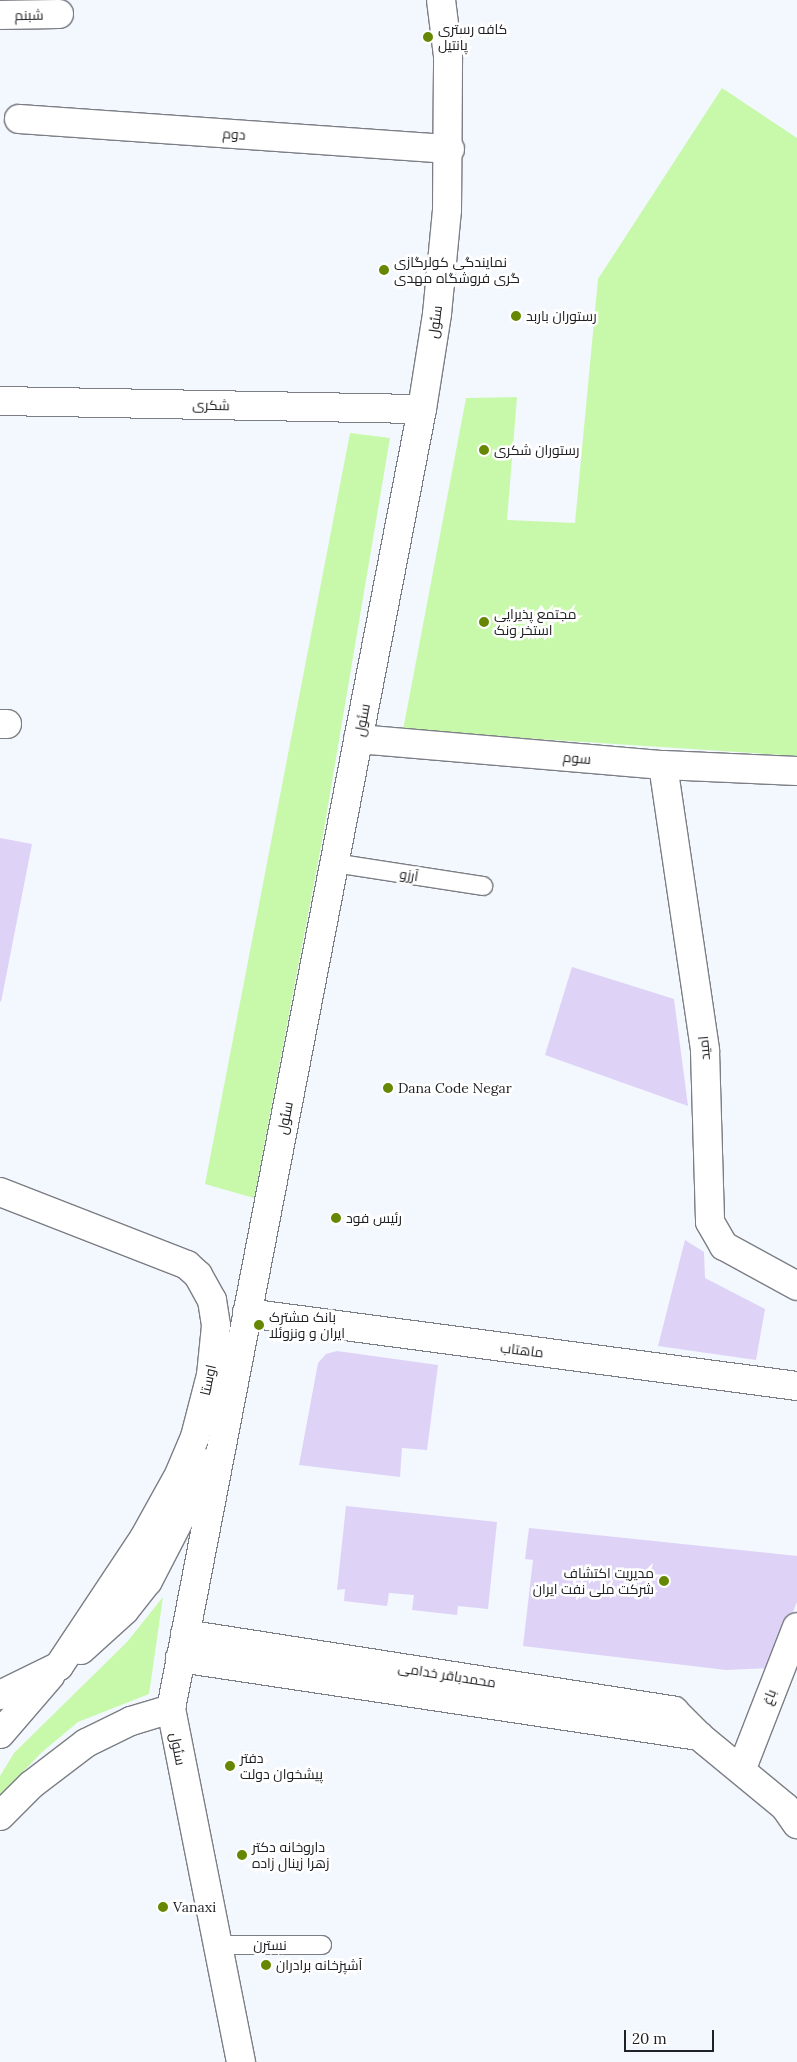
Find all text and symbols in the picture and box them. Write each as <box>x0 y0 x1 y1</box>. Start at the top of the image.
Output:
street label: شبنم <box>14 6 44 24</box>
place label: کافه رستری پانتیل <box>438 21 507 54</box>
marker: کافه رستری پانتیل <box>422 31 434 43</box>
street label: دوم <box>222 125 246 143</box>
place label: نمایندگی کولرگازی گری فروشگاه مهدی <box>394 254 520 286</box>
marker: نمایندگی کولرگازی گری فروشگاه مهدی <box>378 264 390 276</box>
street label: سئول <box>424 304 446 340</box>
place label: رستوران باربد <box>526 308 597 324</box>
marker: رستوران باربد <box>510 310 522 322</box>
street label: شکری <box>192 396 230 414</box>
place label: رستوران شکری <box>494 442 579 458</box>
marker: رستوران شکری <box>478 444 490 456</box>
place label: مجتمع پذیرایی استخر ونک <box>494 606 577 638</box>
marker: مجتمع پذیرایی استخر ونک <box>478 616 490 628</box>
street label: سئول <box>351 702 373 738</box>
street label: سوم <box>562 748 592 768</box>
street label: آرزو <box>398 865 420 885</box>
street label: امید <box>695 1035 713 1061</box>
place label: Dana Code Negar <box>398 1080 512 1096</box>
marker: Dana Code Negar <box>382 1082 394 1094</box>
street label: سئول <box>274 1100 296 1136</box>
place label: رئیس فود <box>346 1210 402 1226</box>
marker: رئیس فود <box>330 1212 342 1224</box>
place label: بانک مشترک ایران و ونزوئلا <box>269 1309 345 1341</box>
marker: بانک مشترک ایران و ونزوئلا <box>253 1319 265 1331</box>
street label: ماهتاب <box>499 1339 545 1361</box>
street label: اوستا <box>197 1363 219 1397</box>
place label: مدیریت اکتشاف شرکت ملی نفت ایران <box>533 1565 654 1598</box>
marker: مدیریت اکتشاف شرکت ملی نفت ایران <box>658 1575 670 1587</box>
street label: محمدباقر خدامی <box>397 1659 497 1691</box>
street label: باغ <box>758 1687 780 1707</box>
street label: سئول <box>167 1731 189 1767</box>
place label: دفتر پیشخوان دولت <box>240 1750 323 1782</box>
marker: دفتر پیشخوان دولت <box>224 1760 236 1772</box>
place label: داروخانه دکتر زهرا زینال زاده <box>252 1839 330 1871</box>
marker: داروخانه دکتر زهرا زینال زاده <box>236 1849 248 1861</box>
place label: Vanaxi <box>173 1899 216 1915</box>
marker: Vanaxi <box>157 1901 169 1913</box>
street label: نسترن <box>253 1937 287 1953</box>
place label: آشپزخانه برادران <box>276 1957 362 1973</box>
marker: آشپزخانه برادران <box>260 1959 272 1971</box>
scale bar <box>627 2020 717 2052</box>
text: 20 m <box>632 2029 667 2048</box>

